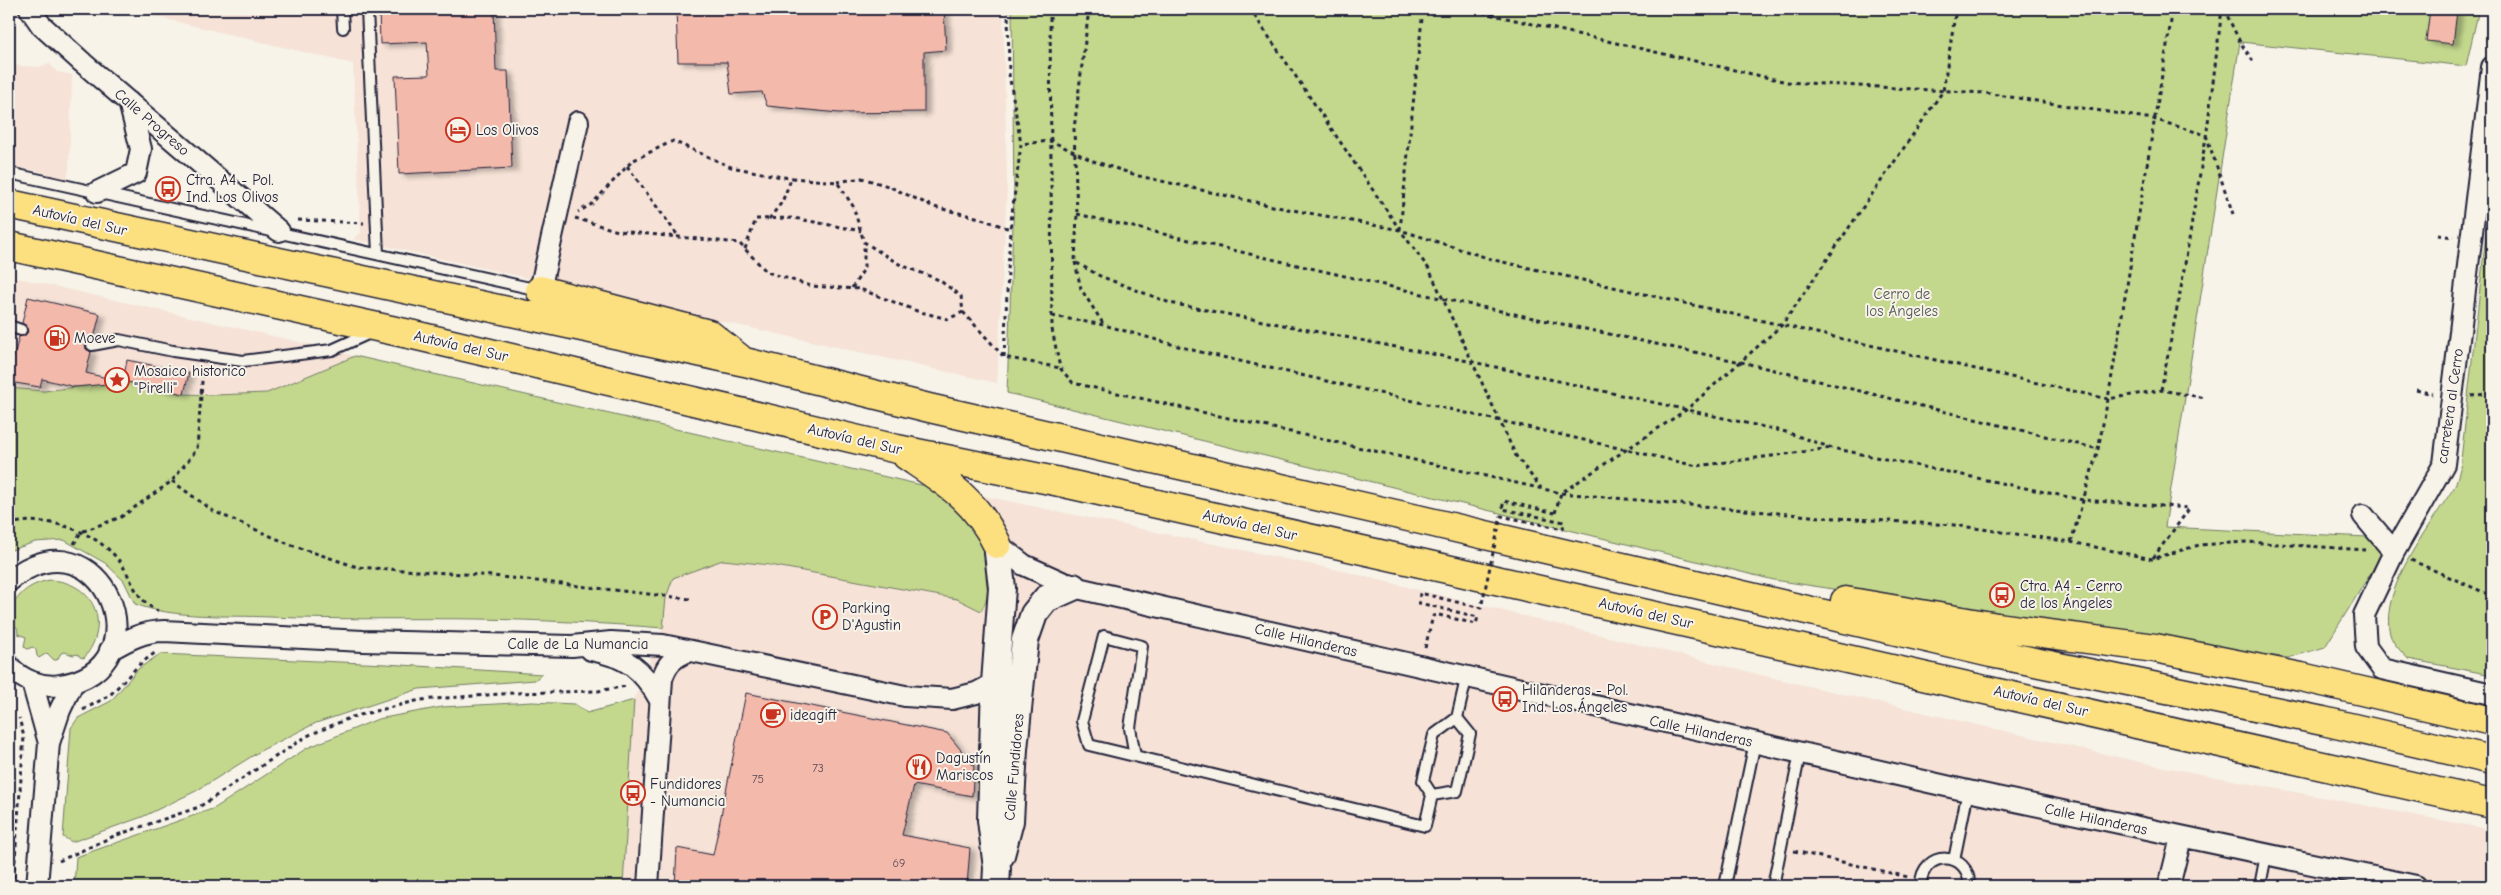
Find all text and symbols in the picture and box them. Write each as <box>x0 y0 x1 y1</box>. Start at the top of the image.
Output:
street label: Calle Progreso <box>111 85 193 159</box>
hotel icon: Los Olivos <box>445 117 471 143</box>
place label: Los Olivos <box>476 121 539 139</box>
place label: Ctra. A4 - Pol. Ind. Los Olivos <box>186 171 278 206</box>
bus stop icon: Ctra. A4 - Pol. Ind. Los Olivos <box>155 176 181 202</box>
street label: Autovía del Sur <box>31 200 129 240</box>
park label: Cerro de los Ángeles <box>1866 285 1938 320</box>
fuel station icon: Moeve <box>44 325 70 351</box>
street label: Autovía del Sur <box>412 326 510 366</box>
place label: Moeve <box>74 329 116 347</box>
street label: carretera al Cerro <box>2433 347 2467 465</box>
place label: Mosaico historico "Pirelli" <box>134 362 246 397</box>
place icon: Mosaico historico "Pirelli" <box>104 367 130 393</box>
street label: Autovía del Sur <box>806 419 904 459</box>
street label: Autovía del Sur <box>1201 505 1299 545</box>
place label: Ctra. A4 - Cerro de los Ángeles <box>2020 577 2123 612</box>
bus stop icon: Ctra. A4 - Cerro de los Ángeles <box>1989 582 2015 608</box>
street label: Autovía del Sur <box>1597 593 1695 633</box>
place label: Parking D'Agustin <box>842 599 901 634</box>
parking icon: Parking D'Agustin <box>812 604 838 630</box>
street label: Calle Hilanderas <box>1253 619 1359 661</box>
street label: Calle de La Numancia <box>508 635 648 653</box>
place label: Hilanderas - Pol. Ind. Los Ángeles <box>1522 681 1628 716</box>
street label: Autovía del Sur <box>1992 681 2090 721</box>
bus stop icon: Hilanderas - Pol. Ind. Los Ángeles <box>1492 686 1518 712</box>
cafe icon: ideagift <box>760 702 786 728</box>
place label: ideagift <box>790 706 837 724</box>
street label: Calle Hilanderas <box>1648 711 1754 751</box>
street label: Calle Fundidores <box>1000 713 1028 821</box>
place label: Dagustín Mariscos <box>936 749 993 784</box>
restaurant icon: Dagustín Mariscos <box>906 754 932 780</box>
house number: 73 <box>812 761 824 775</box>
house number: 75 <box>752 772 764 786</box>
place label: Fundidores - Numancia <box>650 775 725 810</box>
bus stop icon: Fundidores - Numancia <box>620 780 646 806</box>
street label: Calle Hilanderas <box>2043 799 2149 839</box>
house number: 69 <box>893 856 905 870</box>

